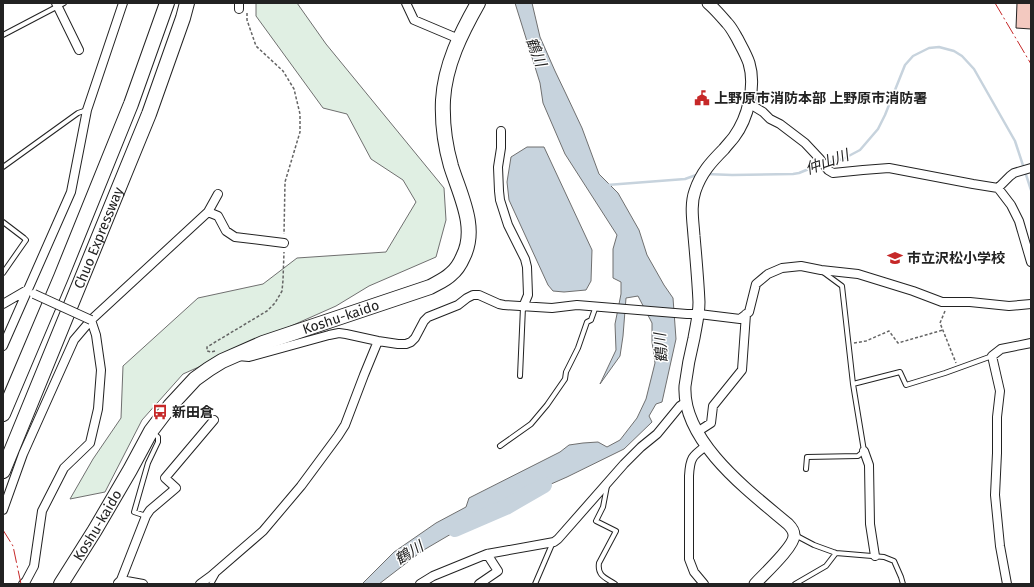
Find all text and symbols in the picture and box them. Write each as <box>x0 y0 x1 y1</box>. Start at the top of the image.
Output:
water label: 鶴川 <box>522 35 551 71</box>
public building icon: 上野原市消防本部 上野原市消防署 <box>693 89 711 107</box>
place label: 上野原市消防本部 上野原市消防署 <box>714 90 927 107</box>
water label: 仲山川 <box>803 145 853 178</box>
street label: Chuo Expressway <box>70 184 127 291</box>
school or university icon: 市立沢松小学校 <box>886 249 904 267</box>
place label: 市立沢松小学校 <box>907 250 1005 267</box>
street label: Koshu-kaido <box>300 296 381 338</box>
water label: 鶴川 <box>651 330 671 364</box>
bus stop icon: 新田倉 <box>151 403 169 421</box>
place label: 新田倉 <box>172 404 214 421</box>
street label: Koshu-kaido <box>69 487 125 564</box>
water label: 鶴川 <box>392 536 428 569</box>

